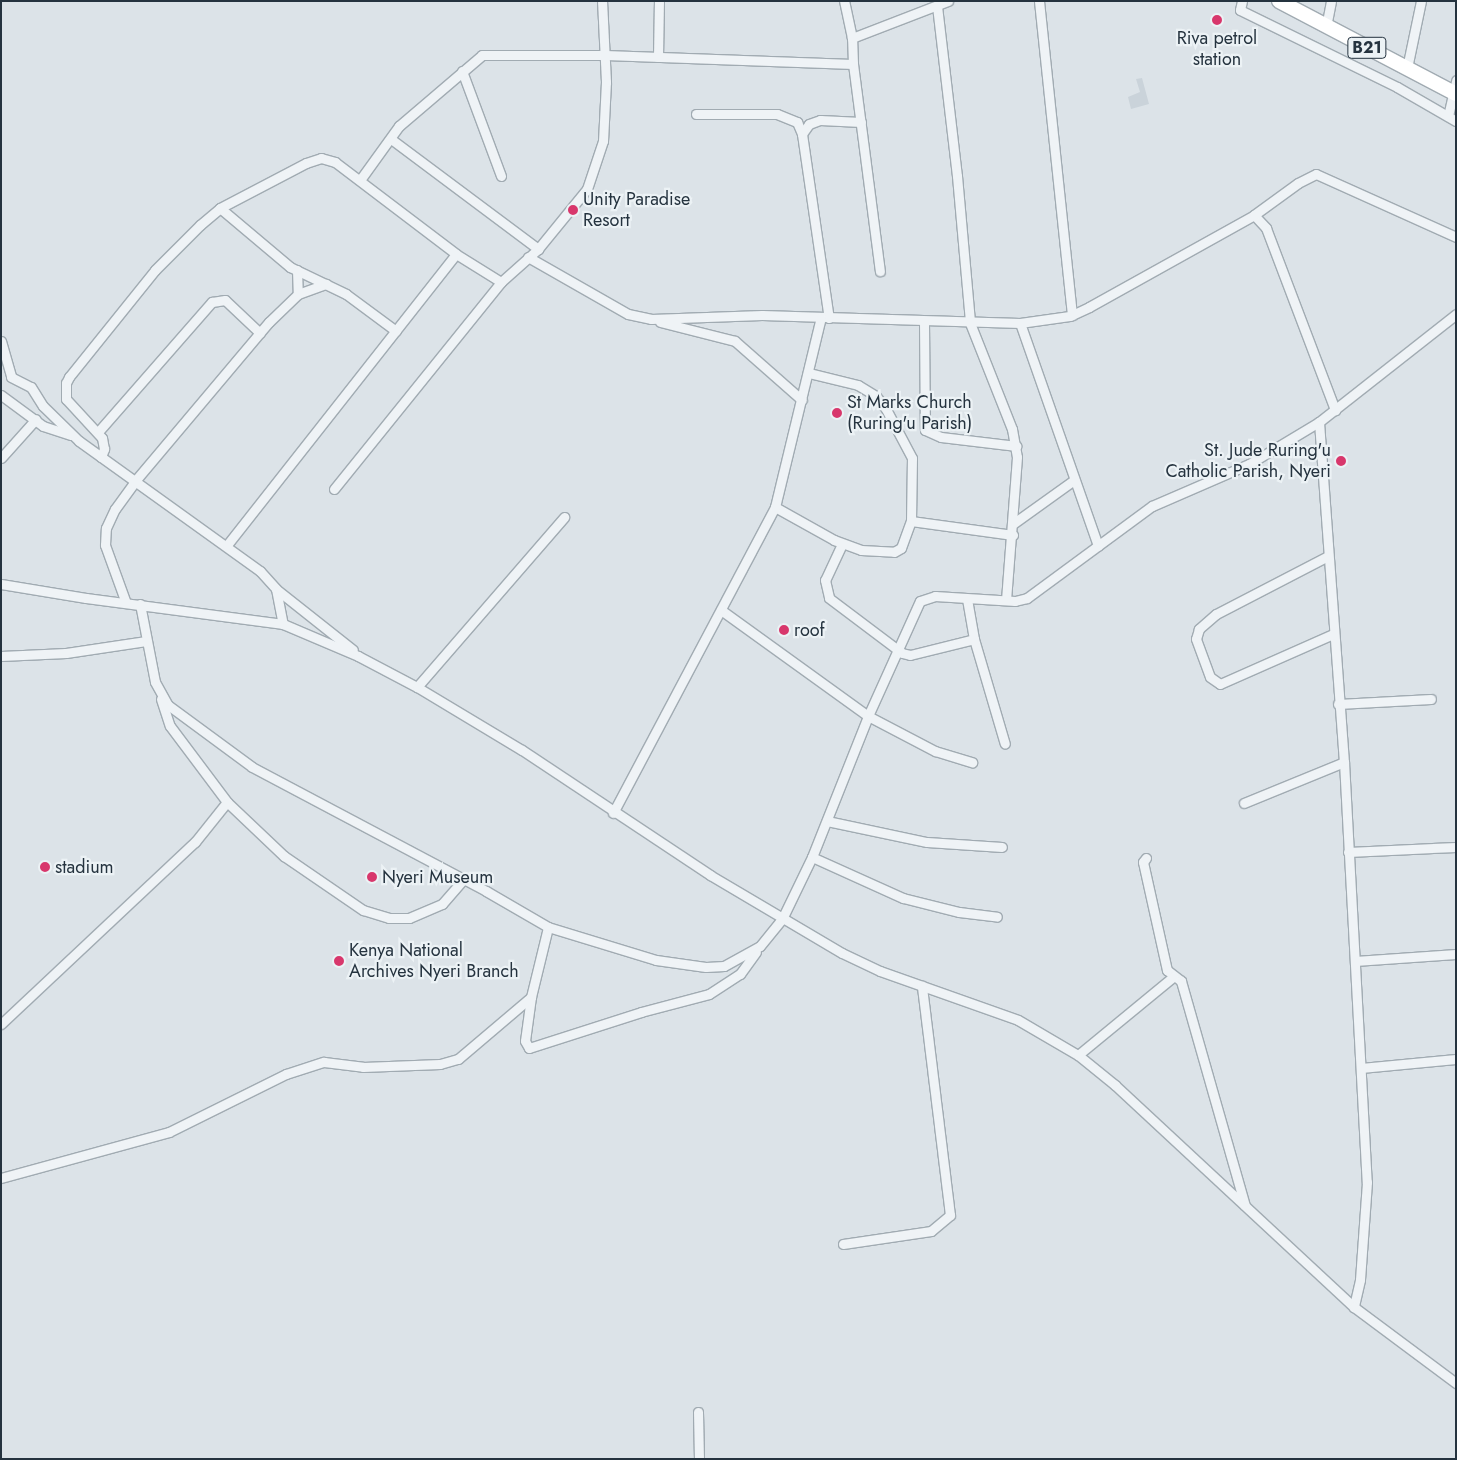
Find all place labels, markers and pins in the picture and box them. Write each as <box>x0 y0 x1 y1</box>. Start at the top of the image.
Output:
marker: Riva petrol station <box>1211 14 1223 26</box>
place label: Riva petrol station <box>1177 28 1257 70</box>
place label: Unity Paradise Resort <box>583 189 690 232</box>
marker: Unity Paradise Resort <box>567 204 579 216</box>
place label: St Marks Church (Ruring'u Parish) <box>847 392 972 434</box>
marker: St Marks Church (Ruring'u Parish) <box>831 407 843 419</box>
place label: St. Jude Ruring'u Catholic Parish, Nyeri <box>1165 440 1331 482</box>
marker: St. Jude Ruring'u Catholic Parish, Nyeri <box>1335 455 1347 467</box>
place label: roof <box>794 619 825 641</box>
marker: roof <box>778 624 790 636</box>
place label: stadium <box>55 856 114 878</box>
marker: stadium <box>39 861 51 873</box>
place label: Nyeri Museum <box>382 866 493 888</box>
marker: Nyeri Museum <box>366 871 378 883</box>
place label: Kenya National Archives Nyeri Branch <box>349 940 519 982</box>
marker: Kenya National Archives Nyeri Branch <box>333 955 345 967</box>

